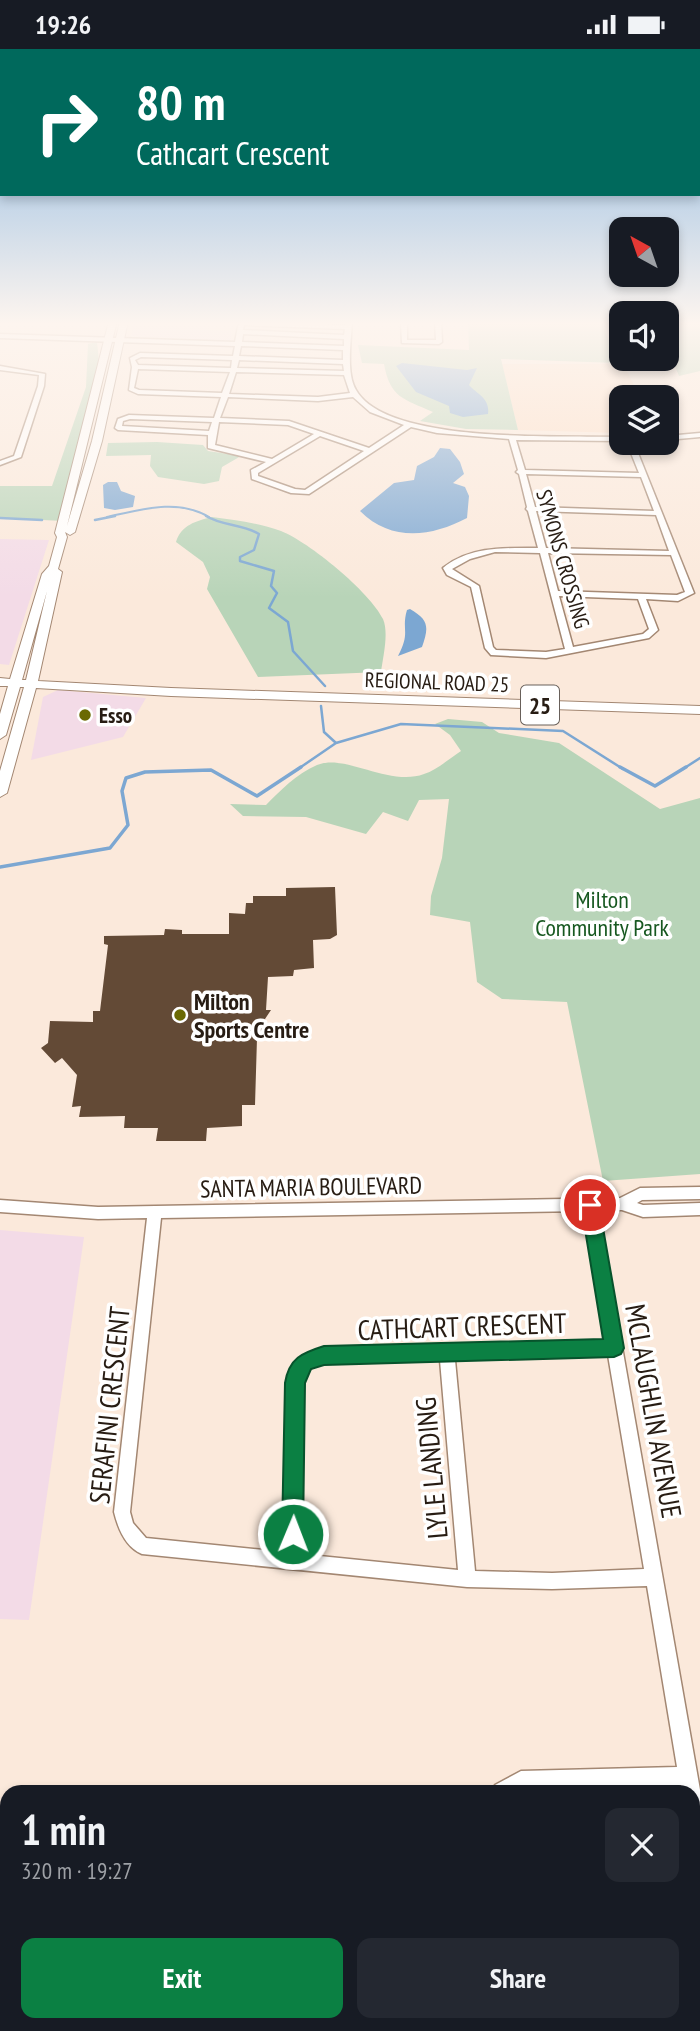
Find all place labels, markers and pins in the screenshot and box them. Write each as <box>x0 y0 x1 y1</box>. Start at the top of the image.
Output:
place label: Esso <box>99 702 132 729</box>
marker: Esso <box>77 707 93 723</box>
place label: Milton Sports Centre <box>194 986 309 1045</box>
marker: Milton Sports Centre <box>172 1007 188 1023</box>
pin <box>560 1175 620 1235</box>

